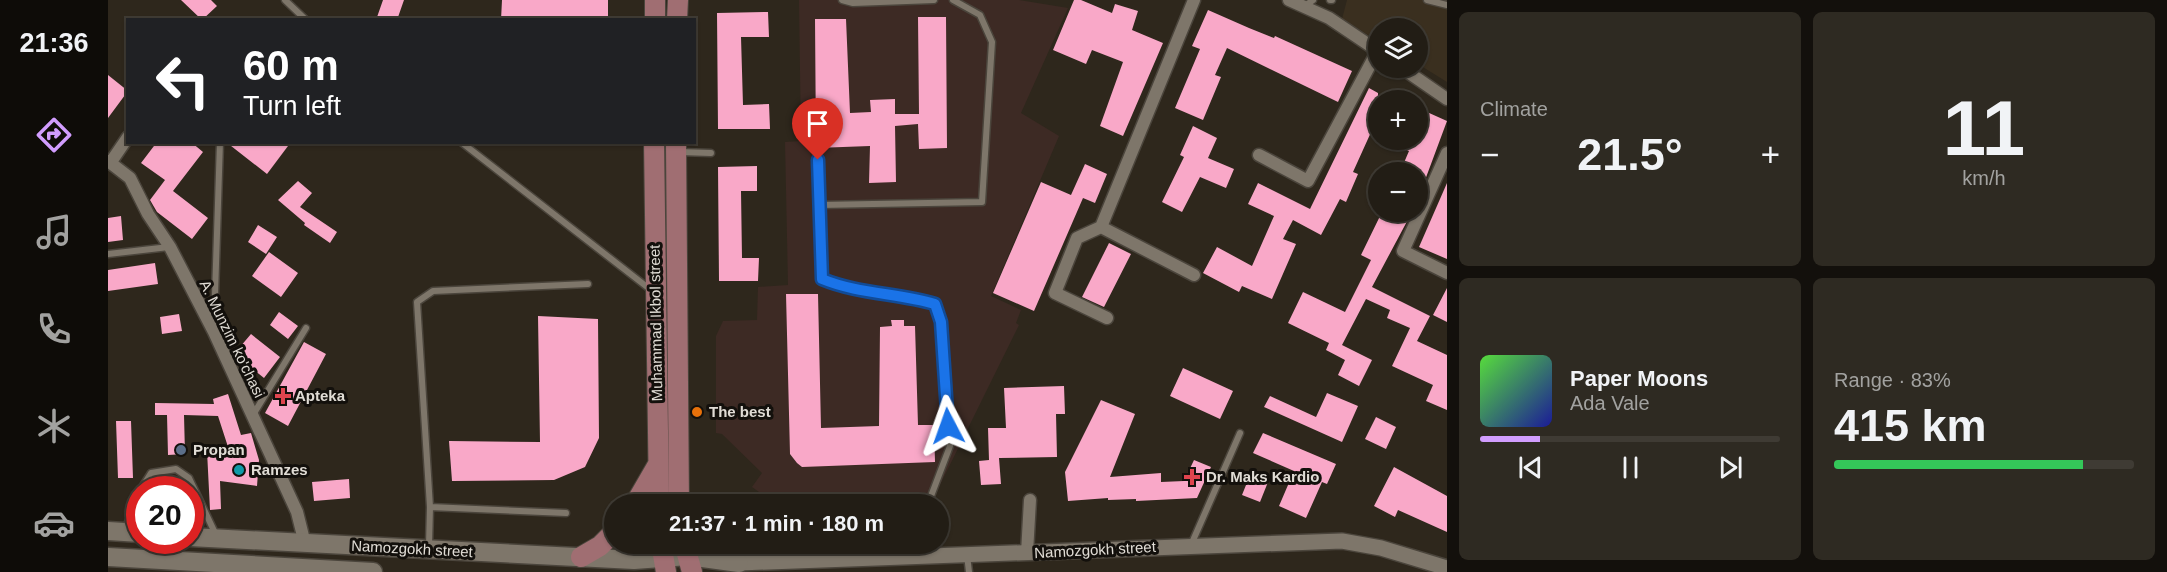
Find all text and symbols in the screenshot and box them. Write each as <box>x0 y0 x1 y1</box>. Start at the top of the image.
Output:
map controls <box>1368 18 1428 222</box>
button: layers <box>1368 18 1428 78</box>
text: 21:36 <box>19 28 89 58</box>
icon: left <box>144 42 222 120</box>
text: 60 m <box>243 42 339 89</box>
text: 11 <box>1943 84 2025 172</box>
button: + <box>1368 90 1428 150</box>
text: Turn left <box>243 91 341 121</box>
pin <box>792 98 843 160</box>
text: Climate <box>1480 98 1548 120</box>
icon: arrive <box>801 107 834 140</box>
icon: directions <box>33 114 75 156</box>
text: 21.5° <box>1577 129 1683 180</box>
text: − <box>1480 136 1499 173</box>
text: + <box>1761 136 1780 173</box>
button: − <box>1368 162 1428 222</box>
text: km/h <box>1962 167 2006 189</box>
icon: music <box>33 211 75 253</box>
street label: Muhammad Ikbol street <box>646 244 665 402</box>
street label: A. Munzim ko'chasi <box>197 277 268 400</box>
icon: phone <box>33 308 75 350</box>
text: Paper Moons <box>1570 366 1708 391</box>
text: Range · 83% <box>1834 369 1951 391</box>
place label: Apteka <box>295 387 346 404</box>
marker: Apteka <box>276 389 290 403</box>
text: Ada Vale <box>1570 392 1650 414</box>
position arrow <box>916 394 980 458</box>
text: 415 km <box>1834 400 1987 451</box>
place label: The best <box>709 403 771 420</box>
icon: climate <box>33 405 75 447</box>
marker: The best <box>690 405 704 419</box>
place label: Propan <box>193 441 245 458</box>
marker: Propan <box>174 443 188 457</box>
icon: previous <box>1514 451 1547 484</box>
icon: pause <box>1614 451 1647 484</box>
icon: next <box>1714 451 1747 484</box>
place label: Ramzes <box>251 461 308 478</box>
marker: Ramzes <box>232 463 246 477</box>
marker: Dr. Maks Kardio <box>1183 468 1201 486</box>
place label: Dr. Maks Kardio <box>1206 468 1319 485</box>
speed limit sign: 20 <box>126 476 204 554</box>
icon: car <box>33 502 75 544</box>
text: 21:37 · 1 min · 180 m <box>669 511 884 536</box>
street label: Namozgokh street <box>351 537 474 560</box>
street label: Namozgokh street <box>1034 538 1157 561</box>

